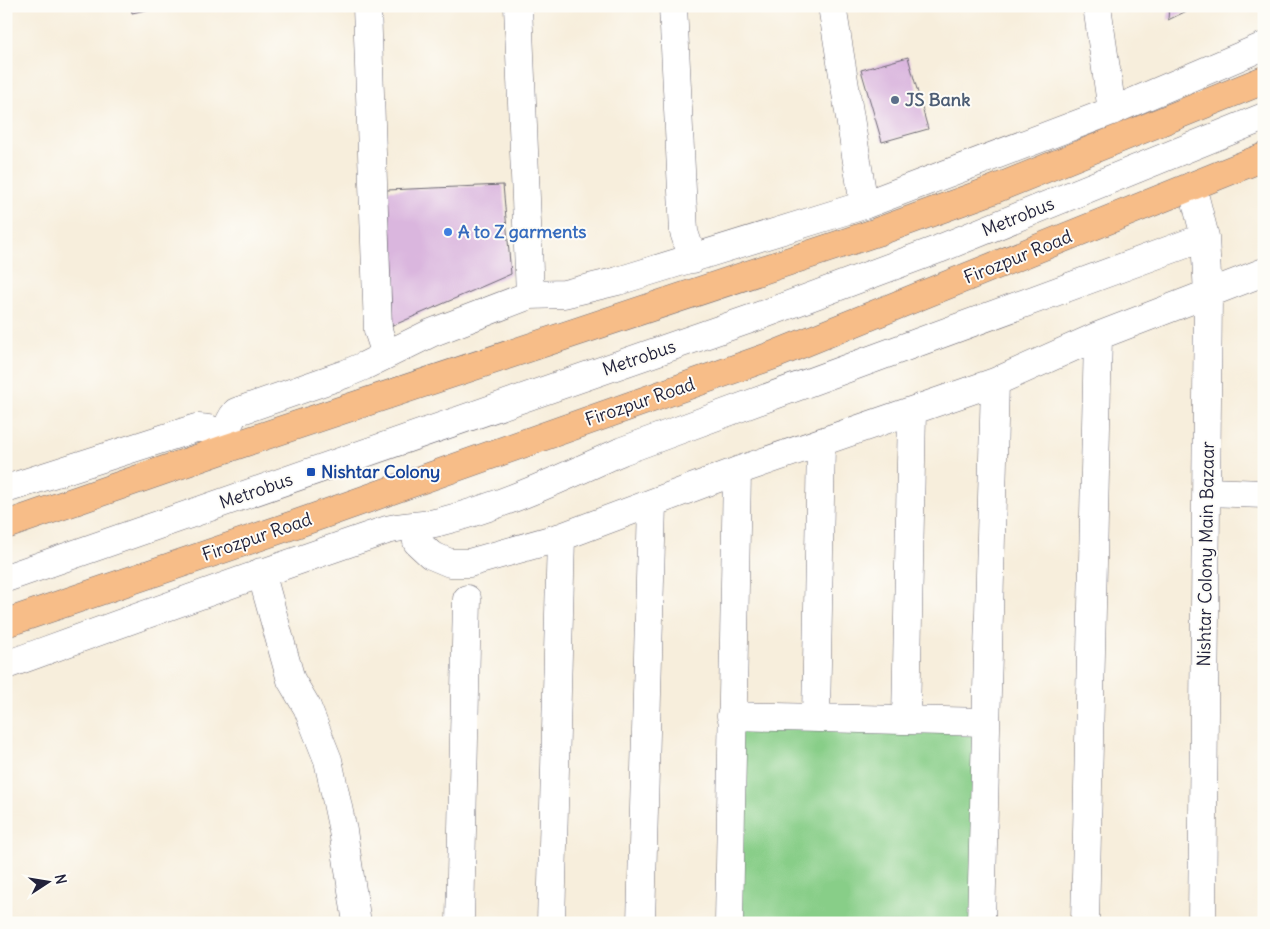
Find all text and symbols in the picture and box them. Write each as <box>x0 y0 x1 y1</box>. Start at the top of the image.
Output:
place label: JS Bank <box>905 88 970 111</box>
marker: JS Bank <box>889 94 901 106</box>
street label: Metrobus <box>978 192 1057 241</box>
place label: A to Z garments <box>458 220 586 243</box>
street label: Firozpur Road <box>960 224 1076 289</box>
marker: A to Z garments <box>442 226 454 238</box>
street label: Metrobus <box>599 334 679 381</box>
street label: Firozpur Road <box>582 372 698 431</box>
street label: Nishtar Colony Main Bazaar <box>1192 440 1219 667</box>
place label: Nishtar Colony <box>321 460 440 483</box>
marker: Nishtar Colony <box>305 466 317 478</box>
street label: Metrobus <box>216 467 296 514</box>
street label: Firozpur Road <box>199 507 315 566</box>
north arrow <box>22 856 72 906</box>
text: N <box>51 873 71 886</box>

